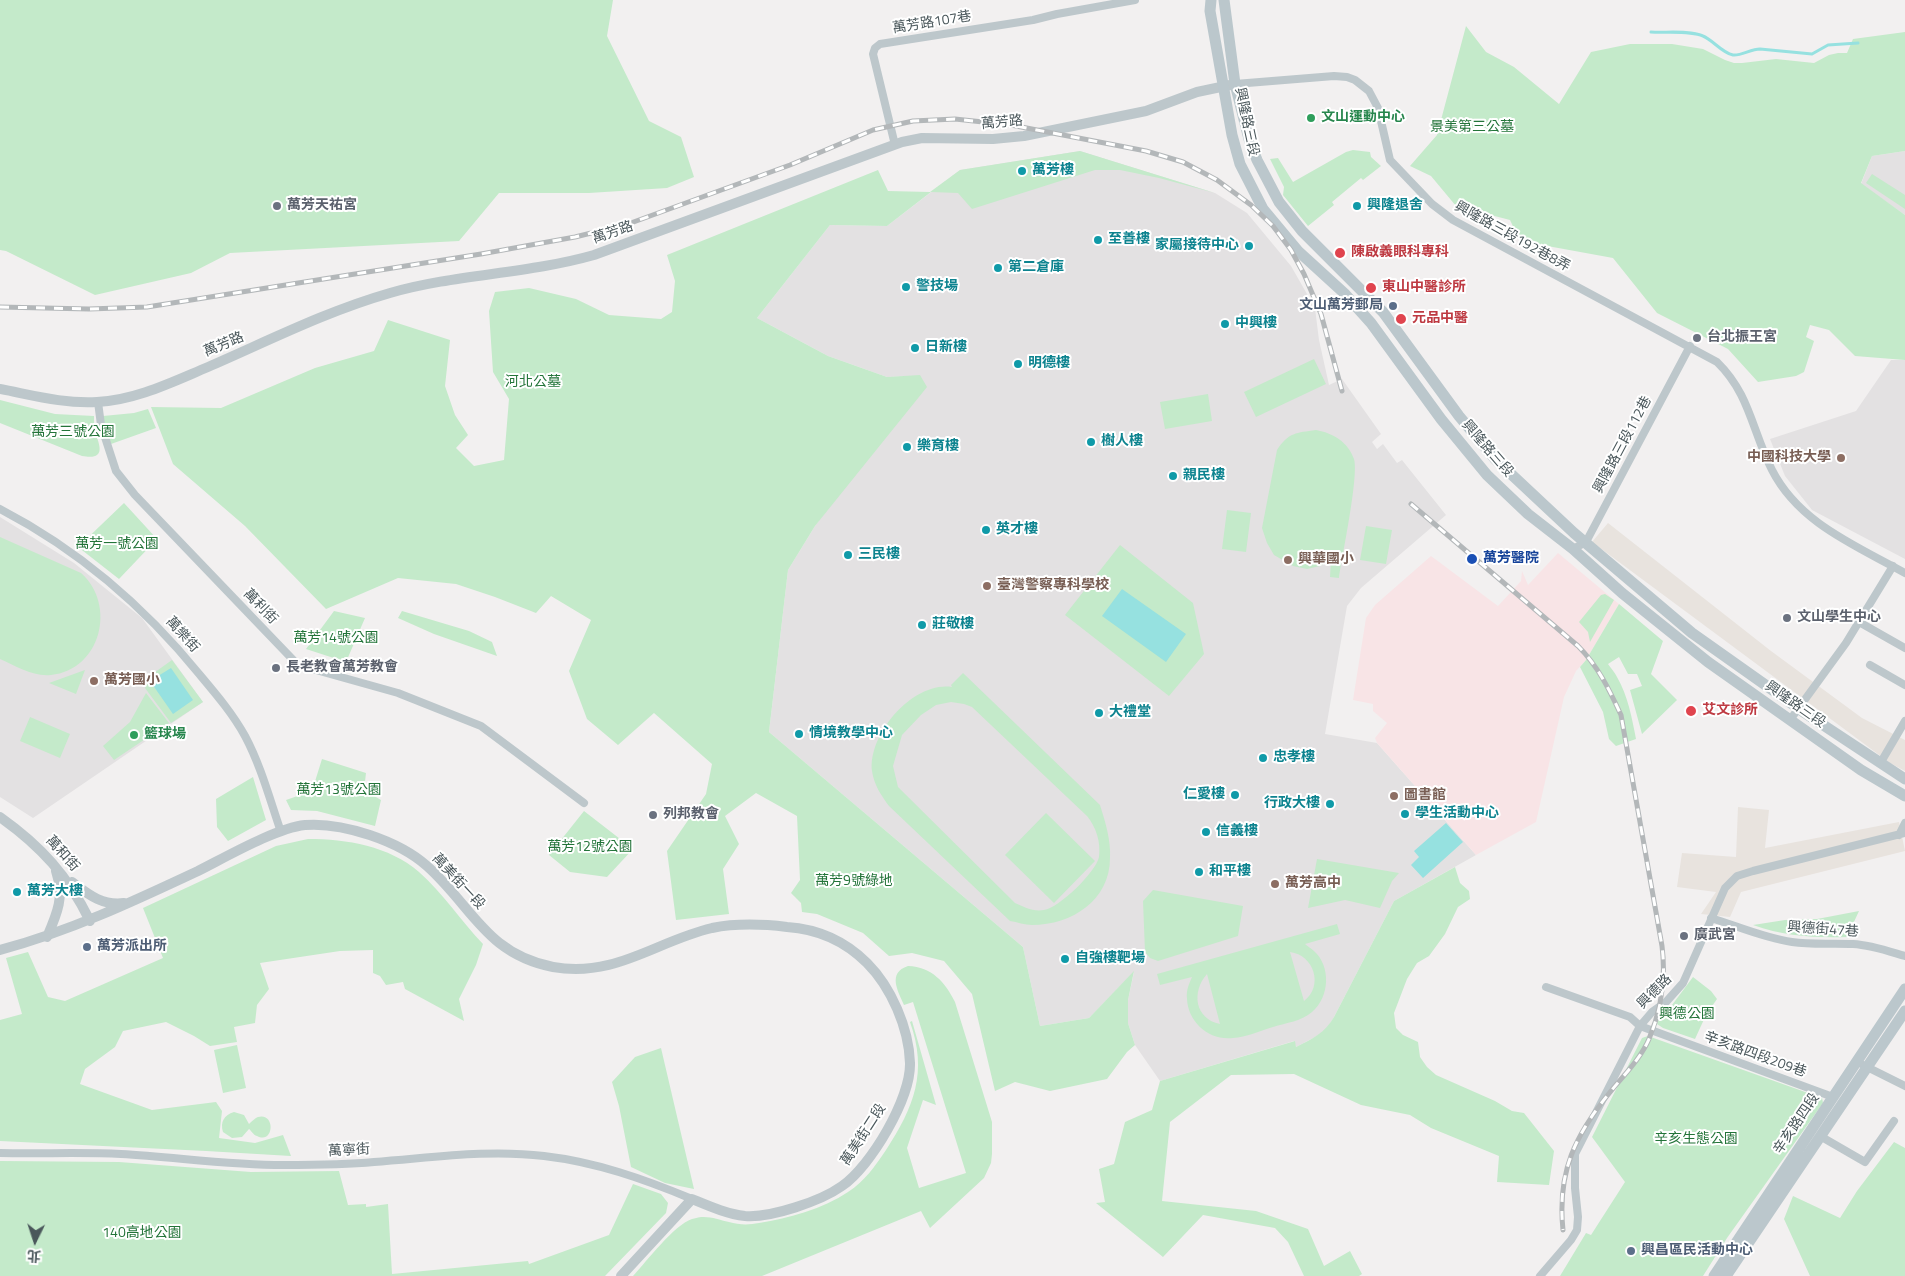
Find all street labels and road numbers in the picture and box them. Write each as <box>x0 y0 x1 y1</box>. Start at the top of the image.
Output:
street label: 萬芳路107巷 <box>891 8 973 38</box>
street label: 興隆路三段 <box>1231 86 1261 158</box>
street label: 萬芳路 <box>980 113 1024 133</box>
street label: 興隆路三段192巷8弄 <box>1451 198 1573 276</box>
street label: 萬芳路 <box>590 218 636 248</box>
street label: 萬芳路 <box>201 329 247 361</box>
street label: 興隆路三段112巷 <box>1590 394 1656 496</box>
street label: 興隆路三段 <box>1458 417 1516 481</box>
street label: 萬利街 <box>239 586 281 628</box>
street label: 萬樂街 <box>162 614 202 656</box>
street label: 興隆路三段 <box>1762 678 1828 732</box>
street label: 萬和街 <box>42 833 82 875</box>
street label: 萬美街一段 <box>428 851 488 913</box>
street label: 興德街47巷 <box>1787 919 1859 941</box>
street label: 興德路 <box>1634 971 1676 1013</box>
street label: 辛亥路四段209巷 <box>1702 1029 1808 1081</box>
street label: 辛亥路四段 <box>1770 1090 1824 1158</box>
street label: 萬美街二段 <box>838 1101 890 1169</box>
street label: 萬寧街 <box>328 1142 370 1160</box>

